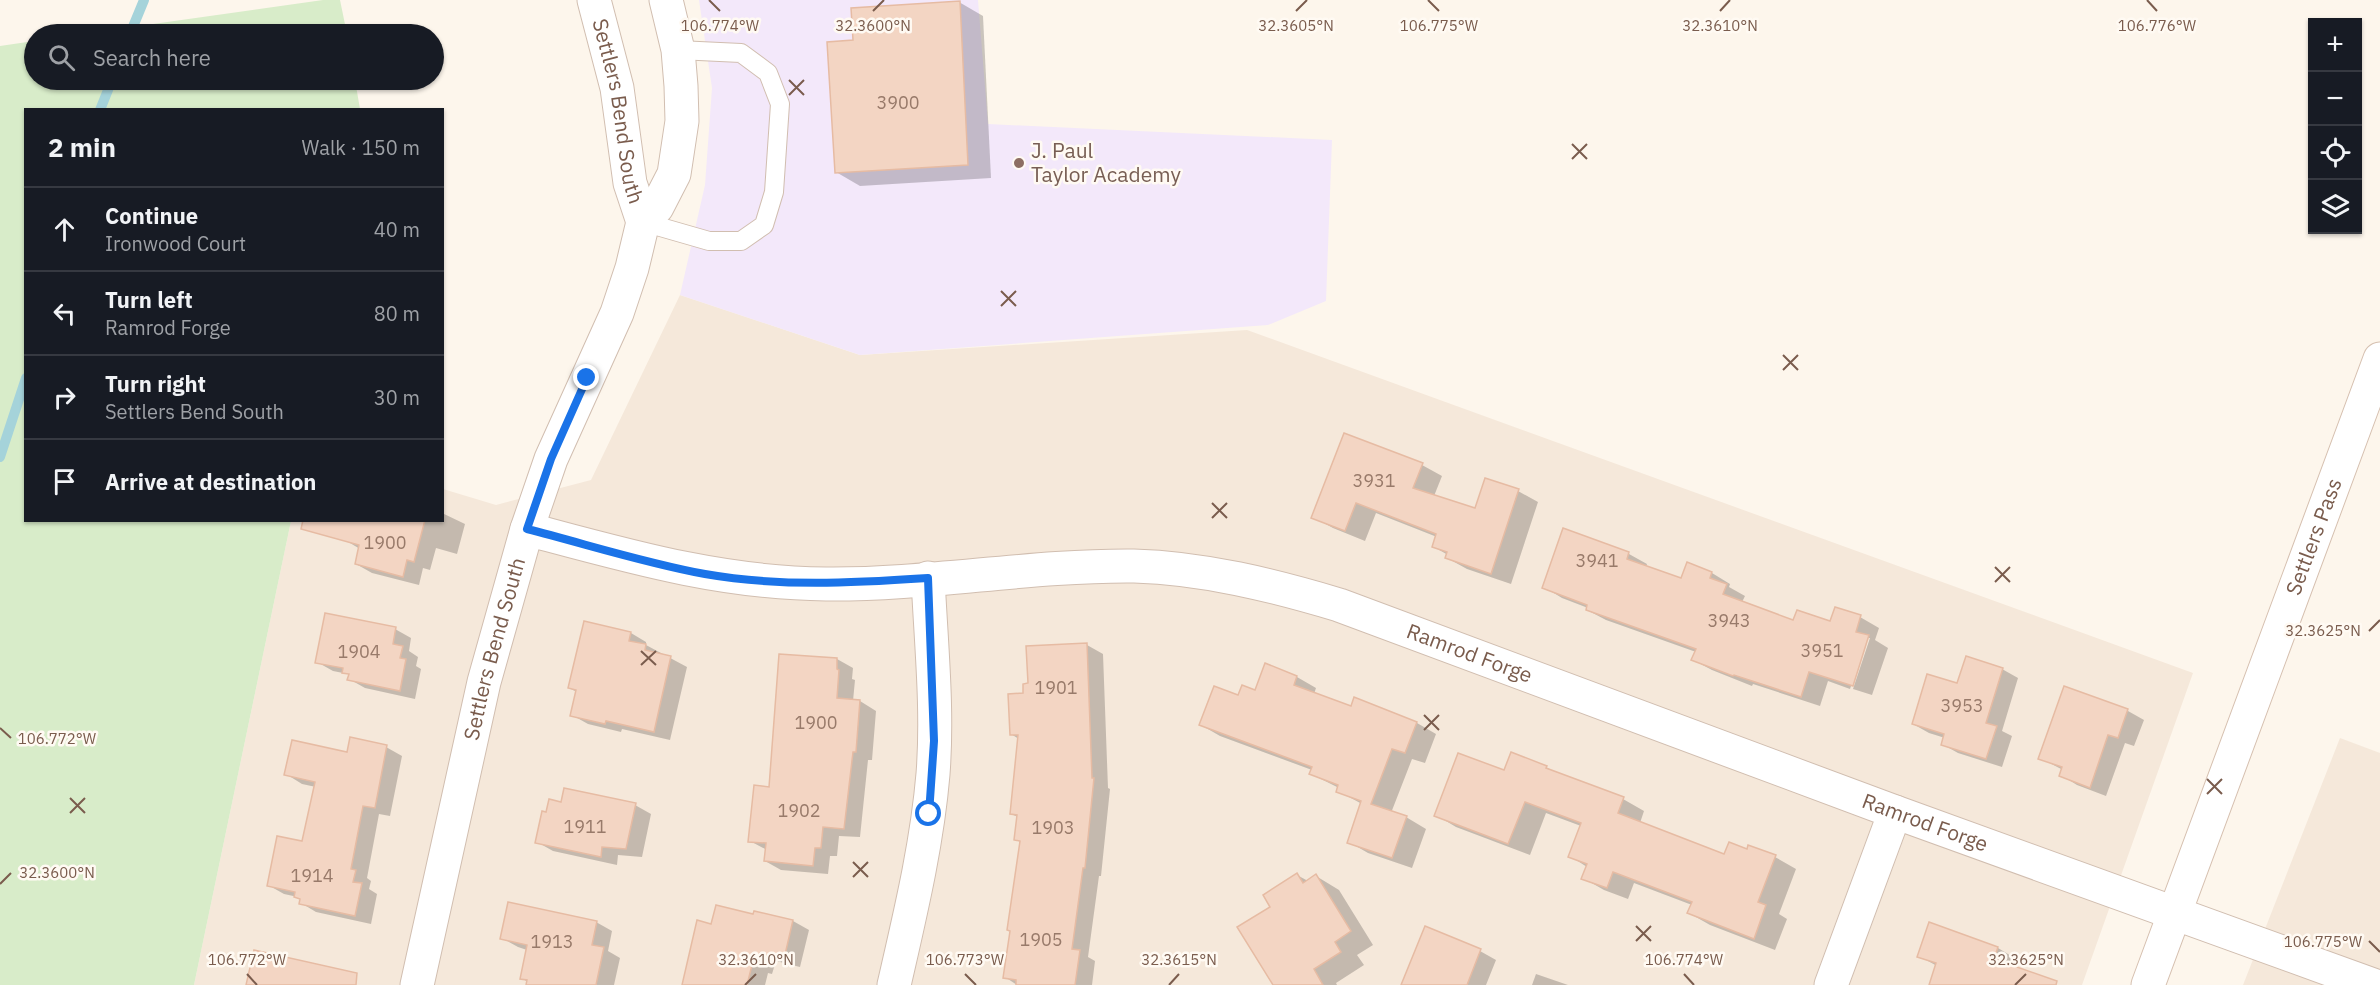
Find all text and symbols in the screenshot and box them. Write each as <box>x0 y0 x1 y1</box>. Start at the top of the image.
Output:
street label: Settlers Bend South <box>586 16 651 207</box>
text: 106.774°W <box>681 16 760 35</box>
text: 32.3600°N <box>835 16 911 35</box>
text: 32.3605°N <box>1258 16 1334 35</box>
text: 106.775°W <box>1400 16 1479 35</box>
text: 32.3610°N <box>1682 16 1758 35</box>
text: 106.776°W <box>2118 16 2197 35</box>
map controls <box>2308 18 2362 234</box>
button: + <box>2308 18 2362 72</box>
search box <box>24 24 444 90</box>
icon: search <box>45 41 78 74</box>
text: Search here <box>93 43 211 72</box>
button: − <box>2308 72 2362 126</box>
house number: 3900 <box>876 91 920 114</box>
button: locate <box>2308 126 2362 180</box>
text: 2 min <box>48 130 116 164</box>
text: Walk · 150 m <box>302 134 420 161</box>
place label: J. Paul Taylor Academy <box>1031 136 1181 188</box>
marker: J. Paul Taylor Academy <box>1012 156 1026 170</box>
button: layers <box>2308 180 2362 234</box>
text: Continue <box>105 201 198 230</box>
icon: ahead <box>48 213 81 246</box>
text: 40 m <box>374 216 420 243</box>
text: Ironwood Court <box>105 230 246 257</box>
text: Turn left <box>105 285 193 314</box>
icon: left <box>48 297 81 330</box>
text: 80 m <box>374 300 420 327</box>
text: Ramrod Forge <box>105 314 231 341</box>
route end <box>573 364 599 390</box>
text: Turn right <box>105 369 206 398</box>
icon: right <box>48 381 81 414</box>
text: 30 m <box>374 384 420 411</box>
text: Settlers Bend South <box>105 398 284 425</box>
icon: arrive <box>48 465 81 498</box>
text: Arrive at destination <box>105 467 316 496</box>
house number: 3931 <box>1352 469 1396 492</box>
street label: Settlers Pass <box>2279 474 2348 599</box>
house number: 1900 <box>363 531 407 554</box>
house number: 3941 <box>1575 549 1619 572</box>
street label: Settlers Bend South <box>457 554 531 743</box>
house number: 3943 <box>1707 609 1751 632</box>
street label: Ramrod Forge <box>1403 616 1537 689</box>
text: 32.3625°N <box>2285 621 2361 640</box>
house number: 3951 <box>1800 639 1844 662</box>
house number: 1904 <box>337 640 381 663</box>
house number: 1901 <box>1034 676 1078 699</box>
house number: 3953 <box>1940 694 1984 717</box>
house number: 1900 <box>794 711 838 734</box>
text: 106.772°W <box>18 729 97 748</box>
street label: Ramrod Forge <box>1858 786 1992 858</box>
house number: 1902 <box>777 799 821 822</box>
route start <box>915 800 941 826</box>
house number: 1911 <box>563 815 607 838</box>
house number: 1903 <box>1031 816 1075 839</box>
text: 32.3600°N <box>19 863 95 882</box>
house number: 1914 <box>290 864 334 887</box>
house number: 1905 <box>1019 928 1063 951</box>
house number: 1913 <box>530 930 574 953</box>
text: 106.775°W <box>2284 932 2363 951</box>
text: 106.772°W <box>208 950 287 969</box>
text: 32.3610°N <box>718 950 794 969</box>
text: 106.773°W <box>926 950 1005 969</box>
text: 32.3615°N <box>1141 950 1217 969</box>
text: 106.774°W <box>1645 950 1724 969</box>
text: 32.3625°N <box>1988 950 2064 969</box>

